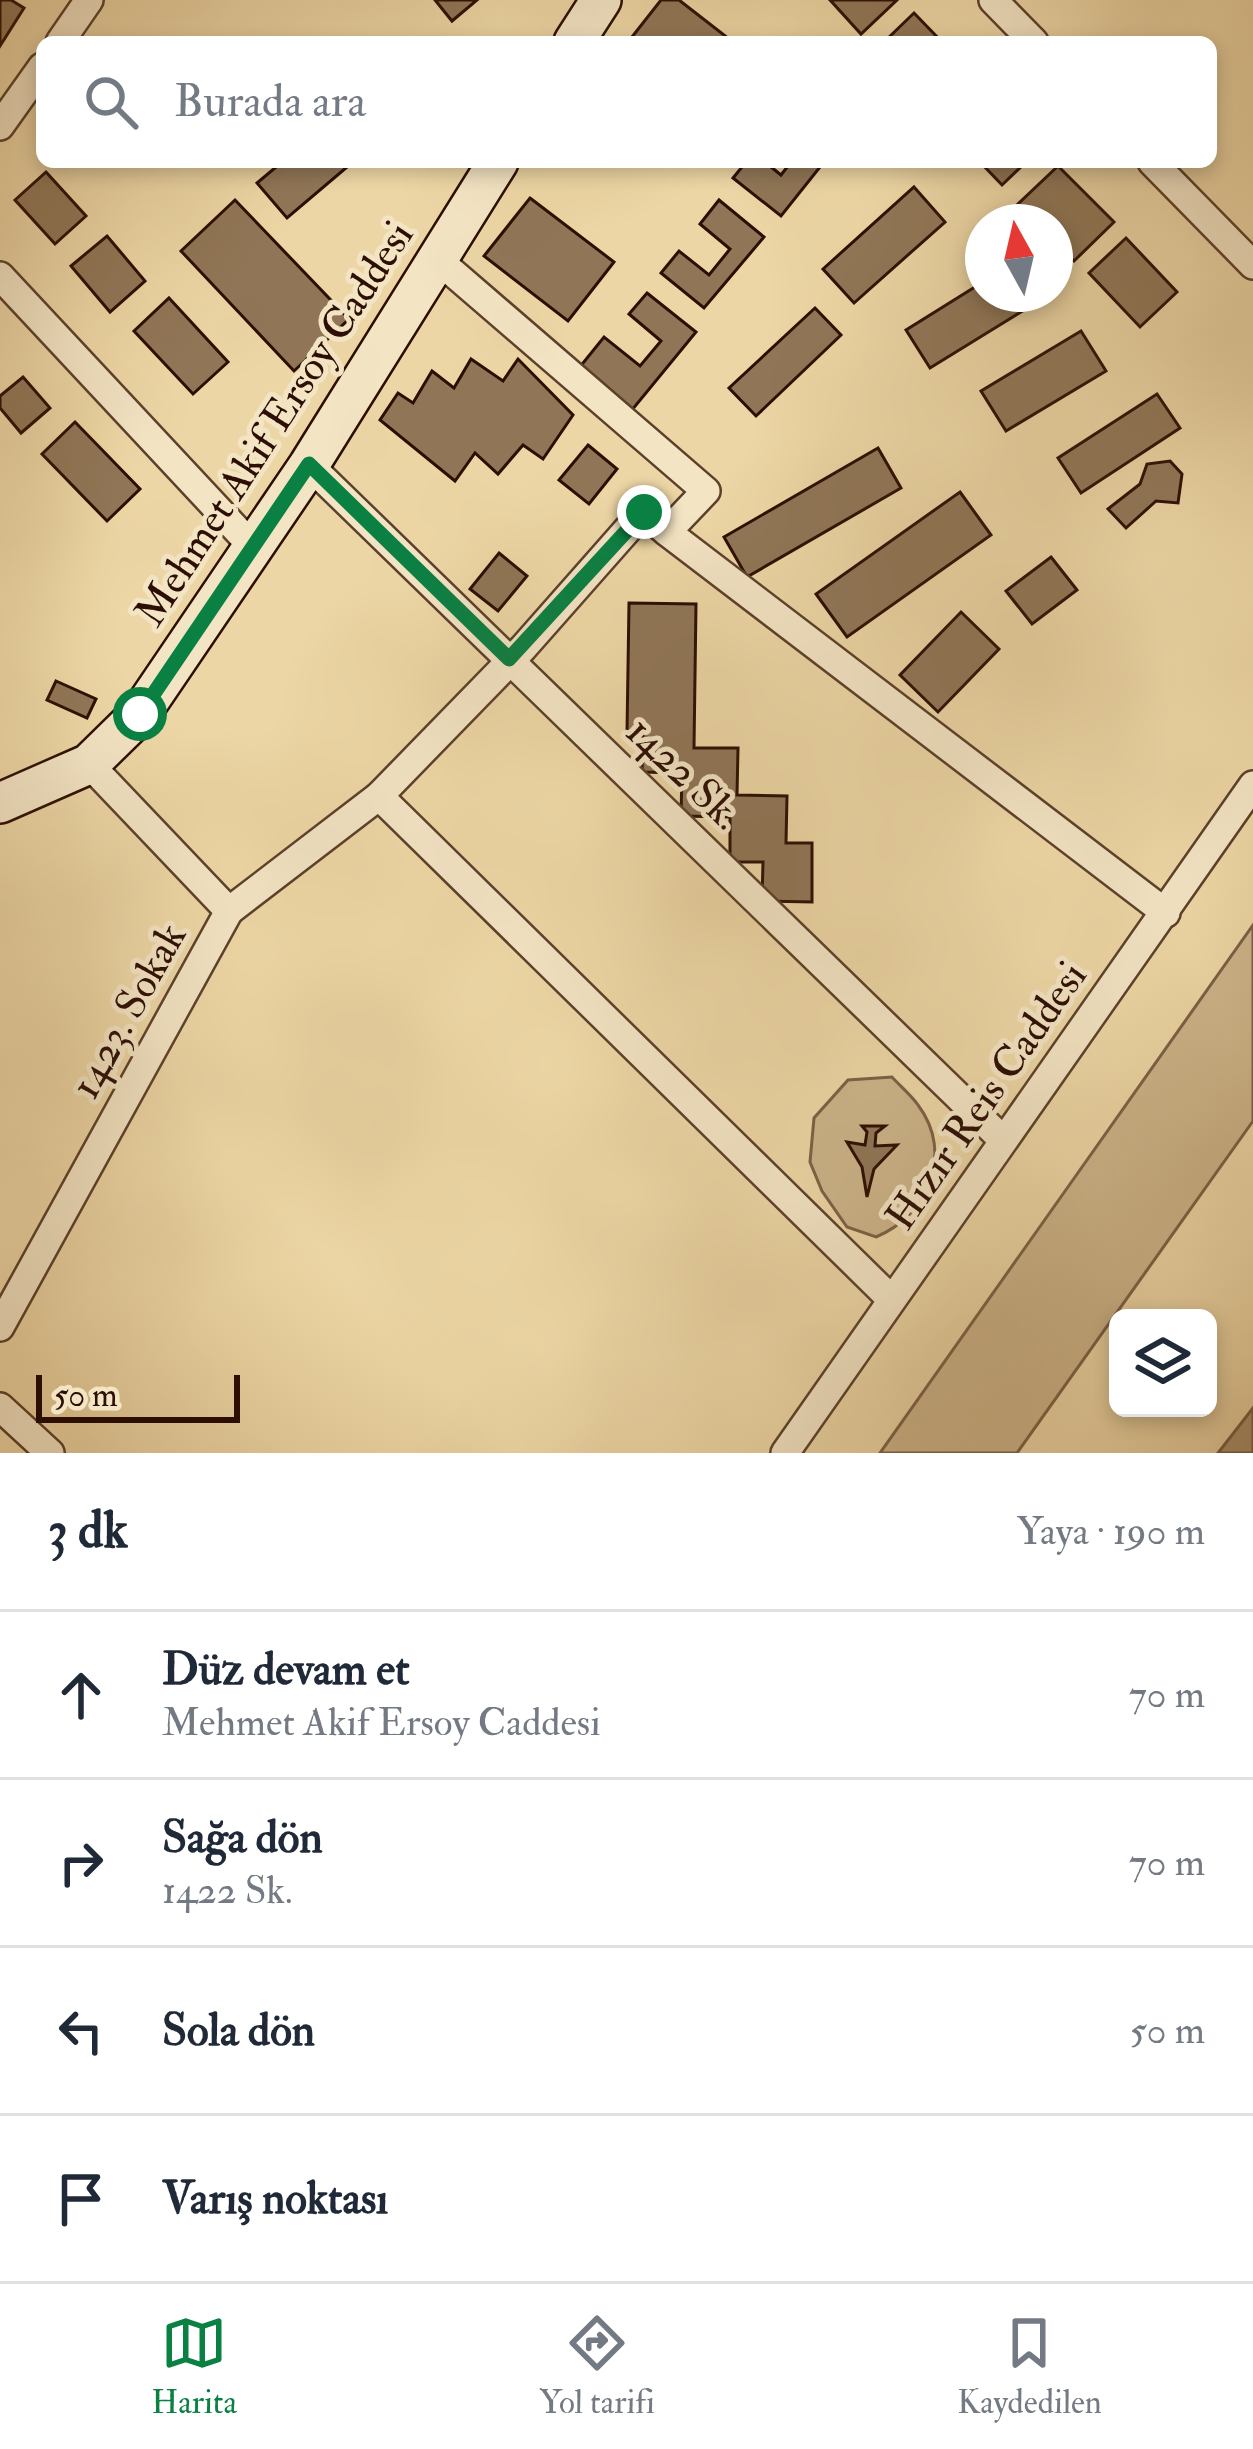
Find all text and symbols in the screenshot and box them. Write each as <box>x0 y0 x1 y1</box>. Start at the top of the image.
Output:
search box <box>36 36 1217 168</box>
icon: search <box>78 69 144 135</box>
text: Burada ara <box>174 74 366 130</box>
north arrow <box>965 204 1073 312</box>
street label: Mehmet Akif Ersoy Caddesi <box>124 212 425 636</box>
route end <box>617 485 671 539</box>
route start <box>113 687 167 741</box>
street label: 1422 Sk. <box>615 706 752 841</box>
street label: 1423. Sokak <box>59 914 198 1108</box>
street label: Hızır Reis Caddesi <box>875 952 1098 1240</box>
map controls <box>1109 1309 1217 1417</box>
button: layers <box>1109 1309 1217 1417</box>
scale bar <box>36 1369 240 1422</box>
text: 50 m <box>54 1375 118 1416</box>
text: 3 dk <box>48 1499 128 1563</box>
text: Yaya · 190 m <box>1017 1507 1205 1556</box>
text: Düz devam et <box>162 1642 410 1698</box>
icon: ahead <box>48 1662 114 1728</box>
text: 70 m <box>1129 1670 1205 1719</box>
text: Mehmet Akif Ersoy Caddesi <box>162 1698 601 1747</box>
text: Sağa dön <box>162 1810 323 1866</box>
icon: right <box>48 1830 114 1896</box>
text: 70 m <box>1129 1838 1205 1887</box>
text: 1422 Sk. <box>162 1866 293 1915</box>
icon: left <box>48 1998 114 2064</box>
text: Sola dön <box>162 2003 315 2059</box>
text: 50 m <box>1130 2006 1205 2055</box>
icon: arrive <box>48 2166 114 2232</box>
text: Varış noktası <box>162 2171 388 2227</box>
tab: Harita <box>151 2310 237 2423</box>
tab: Yol tarifi <box>539 2310 655 2423</box>
tab: Kaydedilen <box>957 2310 1102 2423</box>

